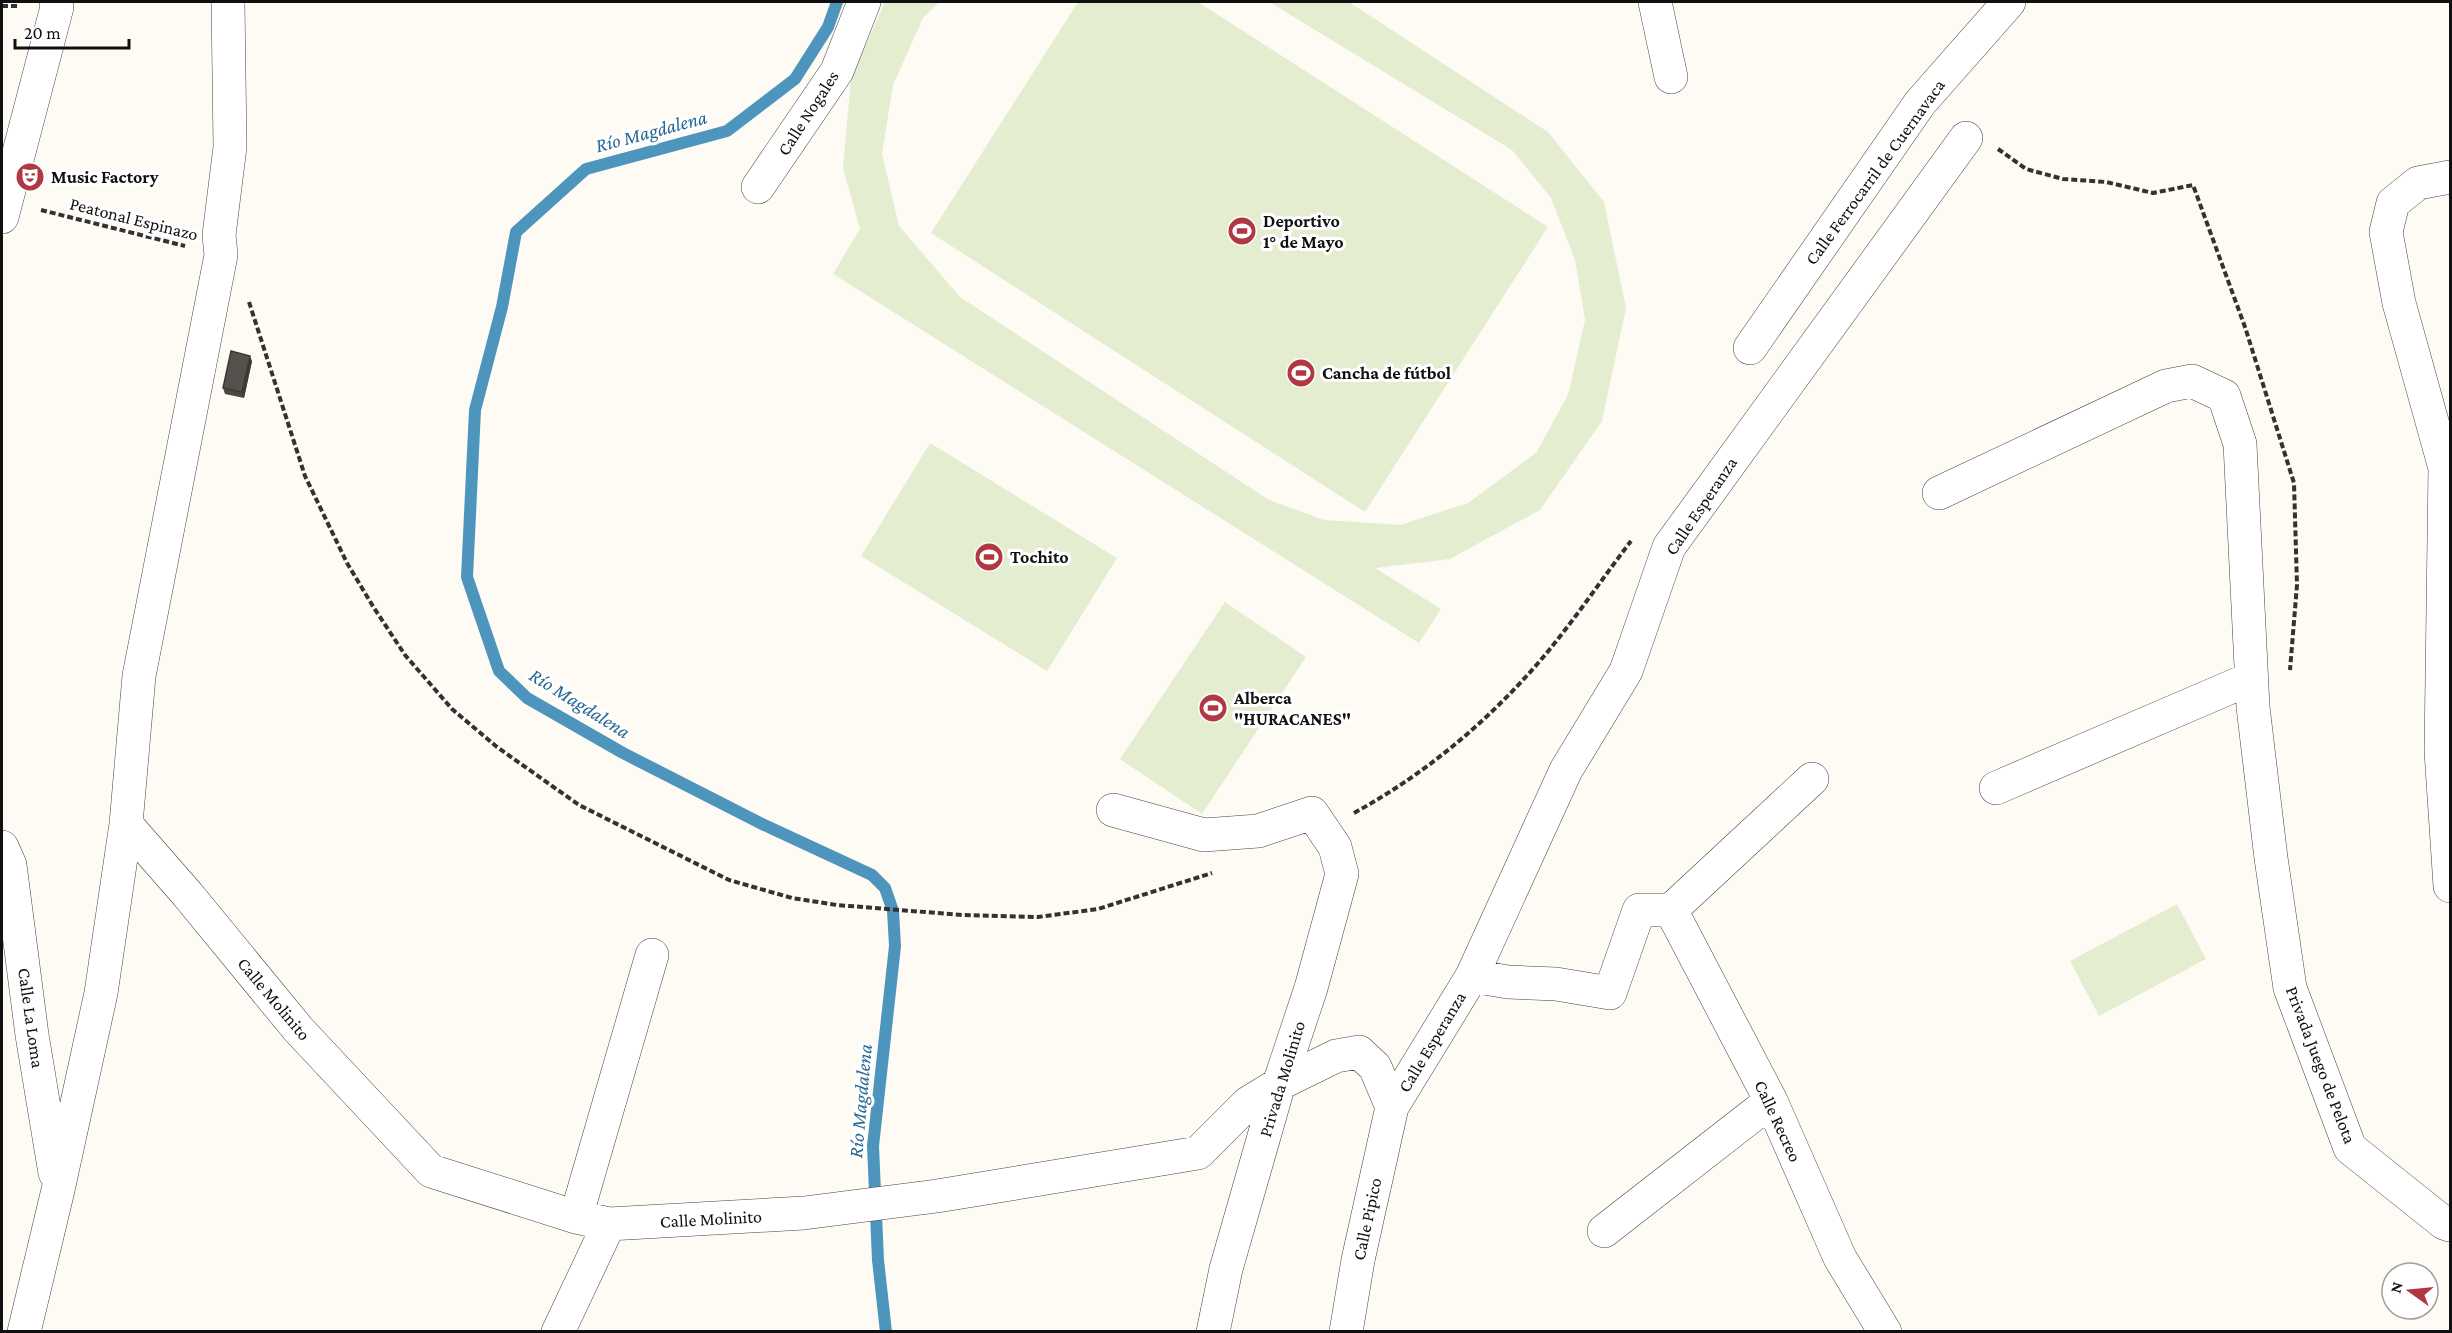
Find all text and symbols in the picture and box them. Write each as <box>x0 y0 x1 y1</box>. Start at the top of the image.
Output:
scale bar <box>15 12 129 50</box>
text: 20 m <box>24 23 61 43</box>
street label: Calle Nogales <box>773 67 843 159</box>
street label: Calle Ferrocarril de Cuernavaca <box>1801 75 1949 269</box>
water label: Río Magdalena <box>593 106 709 157</box>
theatre icon: Music Factory <box>14 161 46 193</box>
place label: Music Factory <box>51 167 159 187</box>
street label: Peatonal Espinazo <box>68 193 200 245</box>
place label: Deportivo 1° de Mayo <box>1263 211 1344 252</box>
sports icon: Deportivo 1° de Mayo <box>1226 215 1258 247</box>
sports icon: Cancha de fútbol <box>1285 357 1317 389</box>
place label: Cancha de fútbol <box>1322 363 1451 383</box>
street label: Calle Esperanza <box>1661 453 1741 559</box>
sports icon: Tochito <box>973 541 1005 573</box>
place label: Tochito <box>1010 547 1069 567</box>
water label: Río Magdalena <box>525 663 634 743</box>
place label: Alberca "HURACANES" <box>1233 688 1351 729</box>
sports icon: Alberca "HURACANES" <box>1197 692 1229 724</box>
street label: Calle Molinito <box>234 953 315 1045</box>
street label: Calle La Loma <box>14 967 48 1069</box>
street label: Privada Juego de Pelota <box>2282 984 2360 1146</box>
street label: Calle Esperanza <box>1394 988 1470 1096</box>
street label: Privada Molinito <box>1255 1018 1309 1139</box>
water label: Río Magdalena <box>844 1043 877 1159</box>
street label: Calle Recreo <box>1750 1077 1806 1165</box>
street label: Calle Pipico <box>1349 1176 1386 1262</box>
street label: Calle Molinito <box>660 1206 763 1232</box>
north arrow <box>2380 1261 2440 1321</box>
text: N <box>2386 1280 2406 1295</box>

